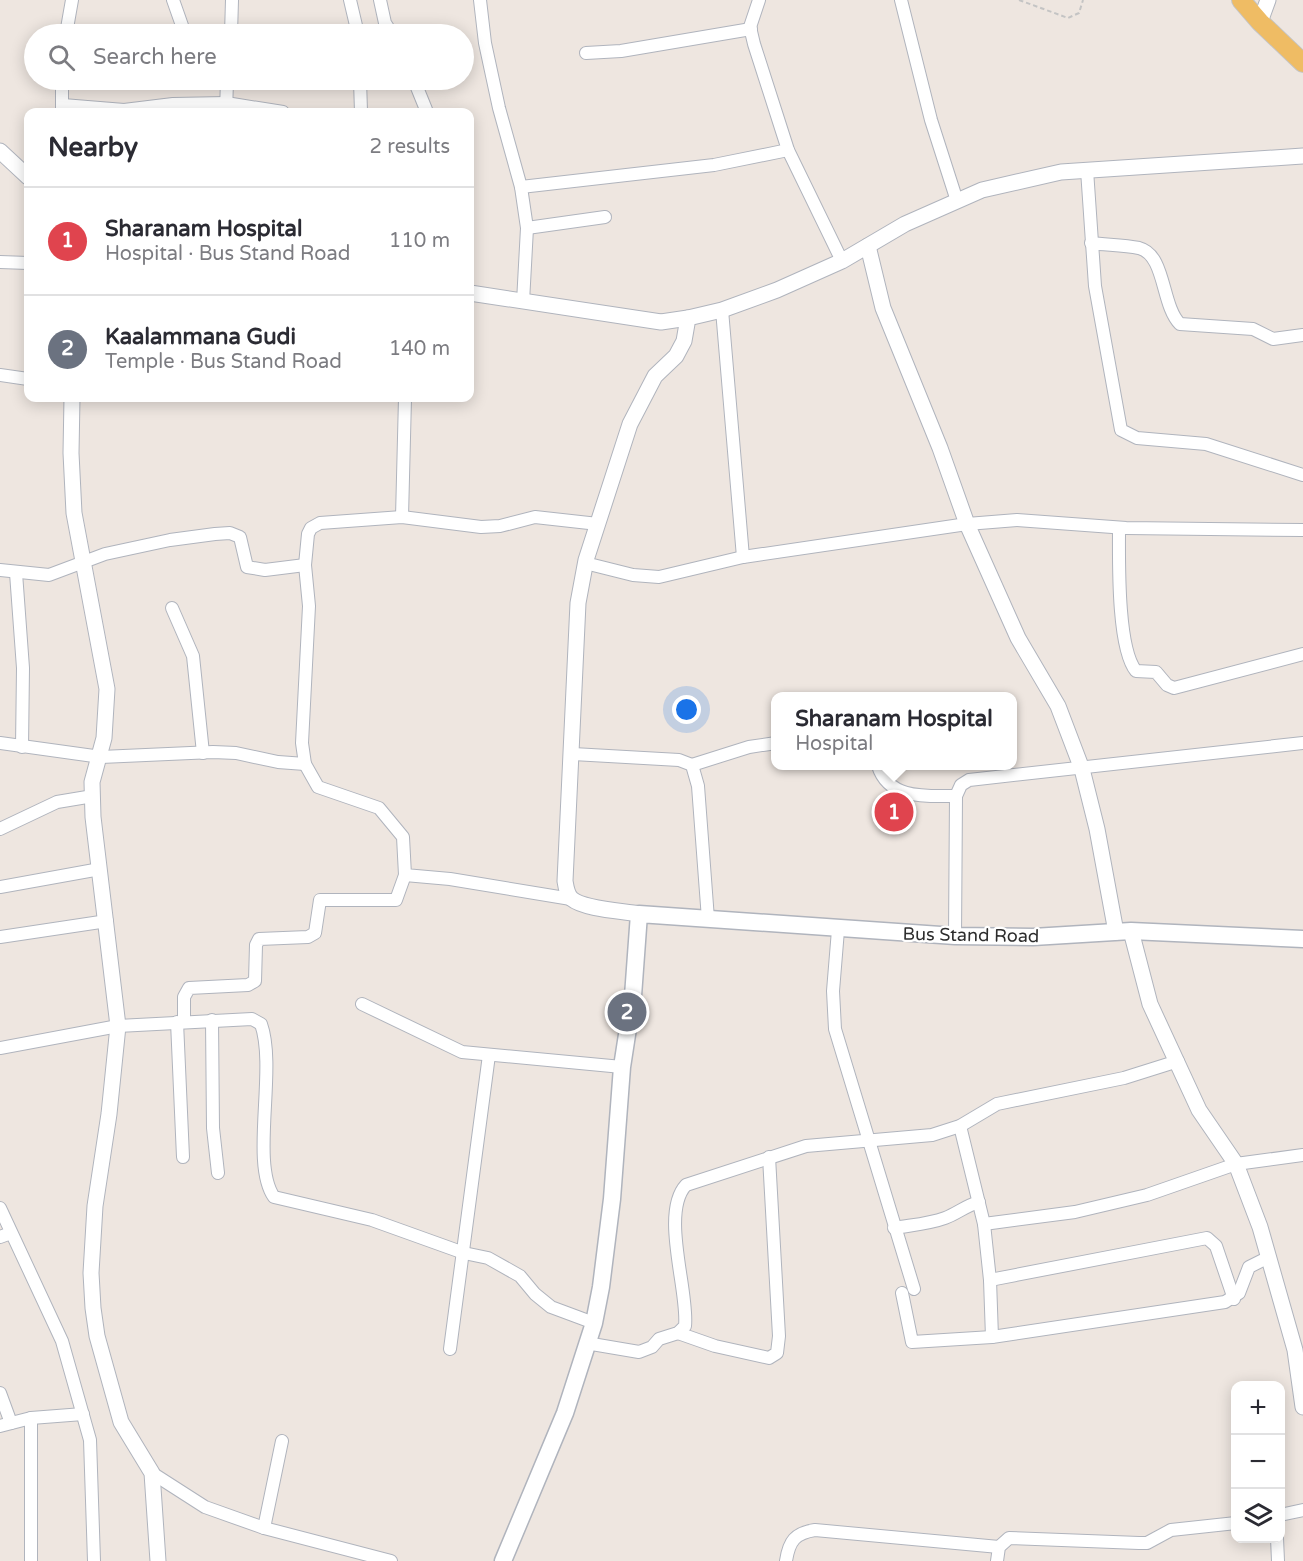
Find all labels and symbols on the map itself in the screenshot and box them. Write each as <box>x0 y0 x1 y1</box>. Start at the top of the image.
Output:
your location <box>672 695 701 724</box>
pin: 1 <box>874 790 914 834</box>
street label: Bus Stand Road <box>903 923 1039 947</box>
pin: 2 <box>608 990 646 1034</box>

